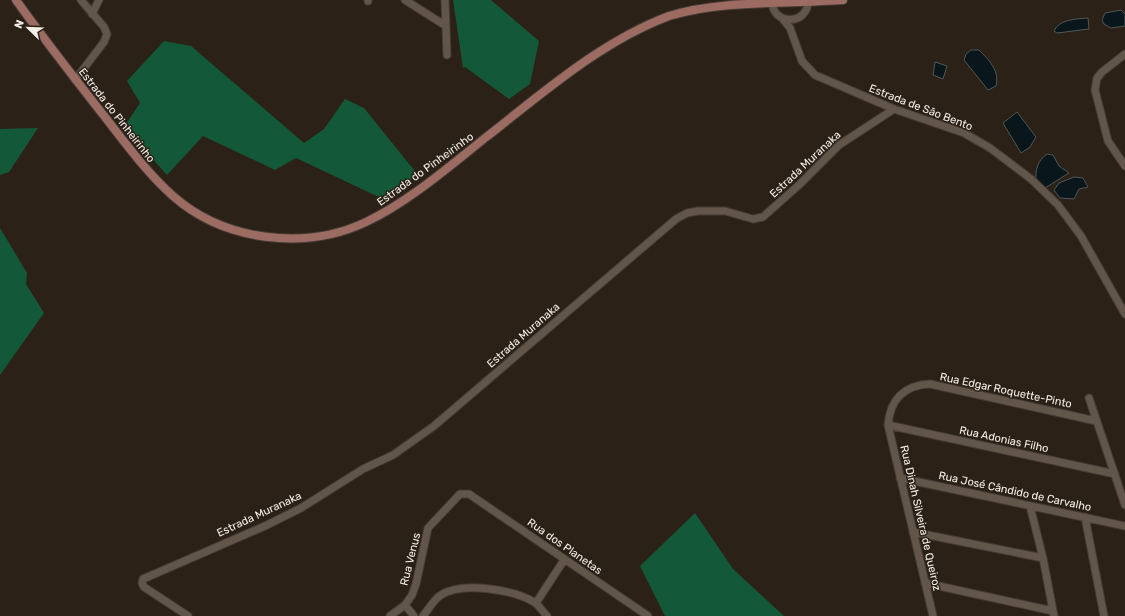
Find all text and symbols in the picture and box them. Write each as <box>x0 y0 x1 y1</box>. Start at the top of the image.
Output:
north arrow <box>8 8 48 48</box>
text: N <box>12 18 27 30</box>
street label: Estrada do Pinheirinho <box>76 66 157 165</box>
street label: Estrada de São Bento <box>867 82 975 133</box>
street label: Estrada Muranaka <box>767 128 843 200</box>
street label: Estrada do Pinheirinho <box>375 130 476 209</box>
street label: Estrada Muranaka <box>484 300 562 370</box>
street label: Rua Edgar Roquette-Pinto <box>939 370 1073 411</box>
street label: Rua Adonias Filho <box>958 424 1050 455</box>
street label: Rua Dinah Silveira de Queiroz <box>897 444 944 593</box>
street label: Rua José Cândido de Carvalho <box>937 469 1092 514</box>
street label: Estrada Muranaka <box>215 489 304 540</box>
street label: Rua dos Planetas <box>525 516 605 577</box>
street label: Rua Venus <box>398 531 423 587</box>

